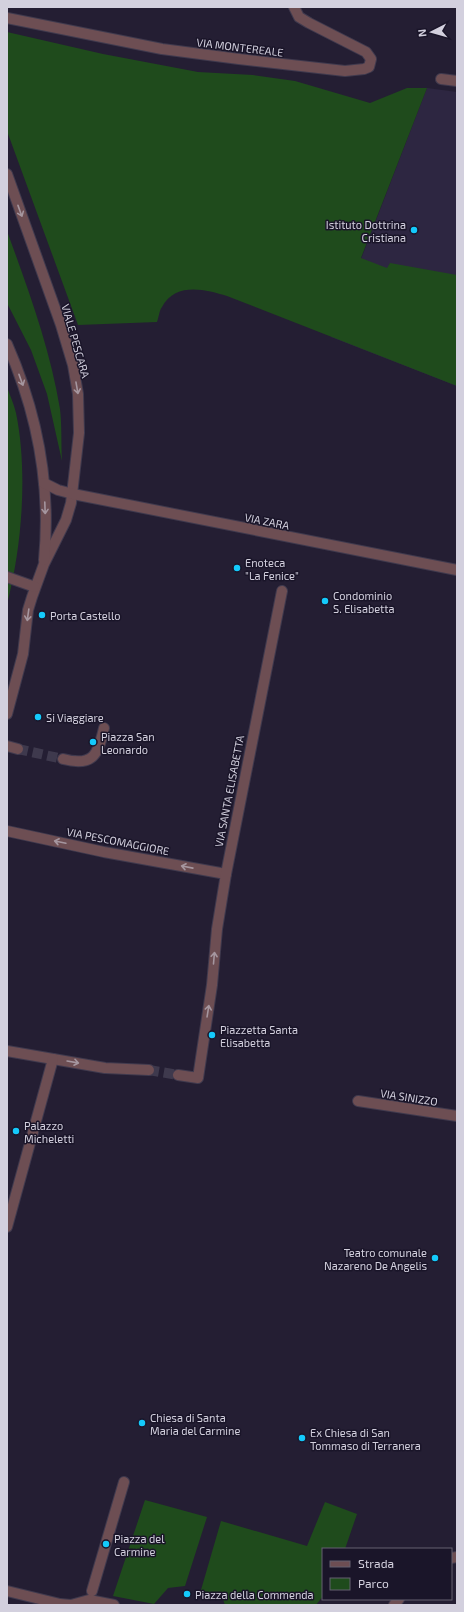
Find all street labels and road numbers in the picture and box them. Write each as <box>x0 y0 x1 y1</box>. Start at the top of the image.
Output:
street label: VIA MONTEREALE <box>196 35 284 59</box>
street label: VIALE PESCARA <box>59 303 93 380</box>
street label: VIA ZARA <box>244 510 291 532</box>
street label: VIA SANTA ELISABETTA <box>212 734 246 848</box>
street label: VIA PESCOMAGGIORE <box>66 825 170 857</box>
street label: VIA SINIZZO <box>379 1086 439 1108</box>

